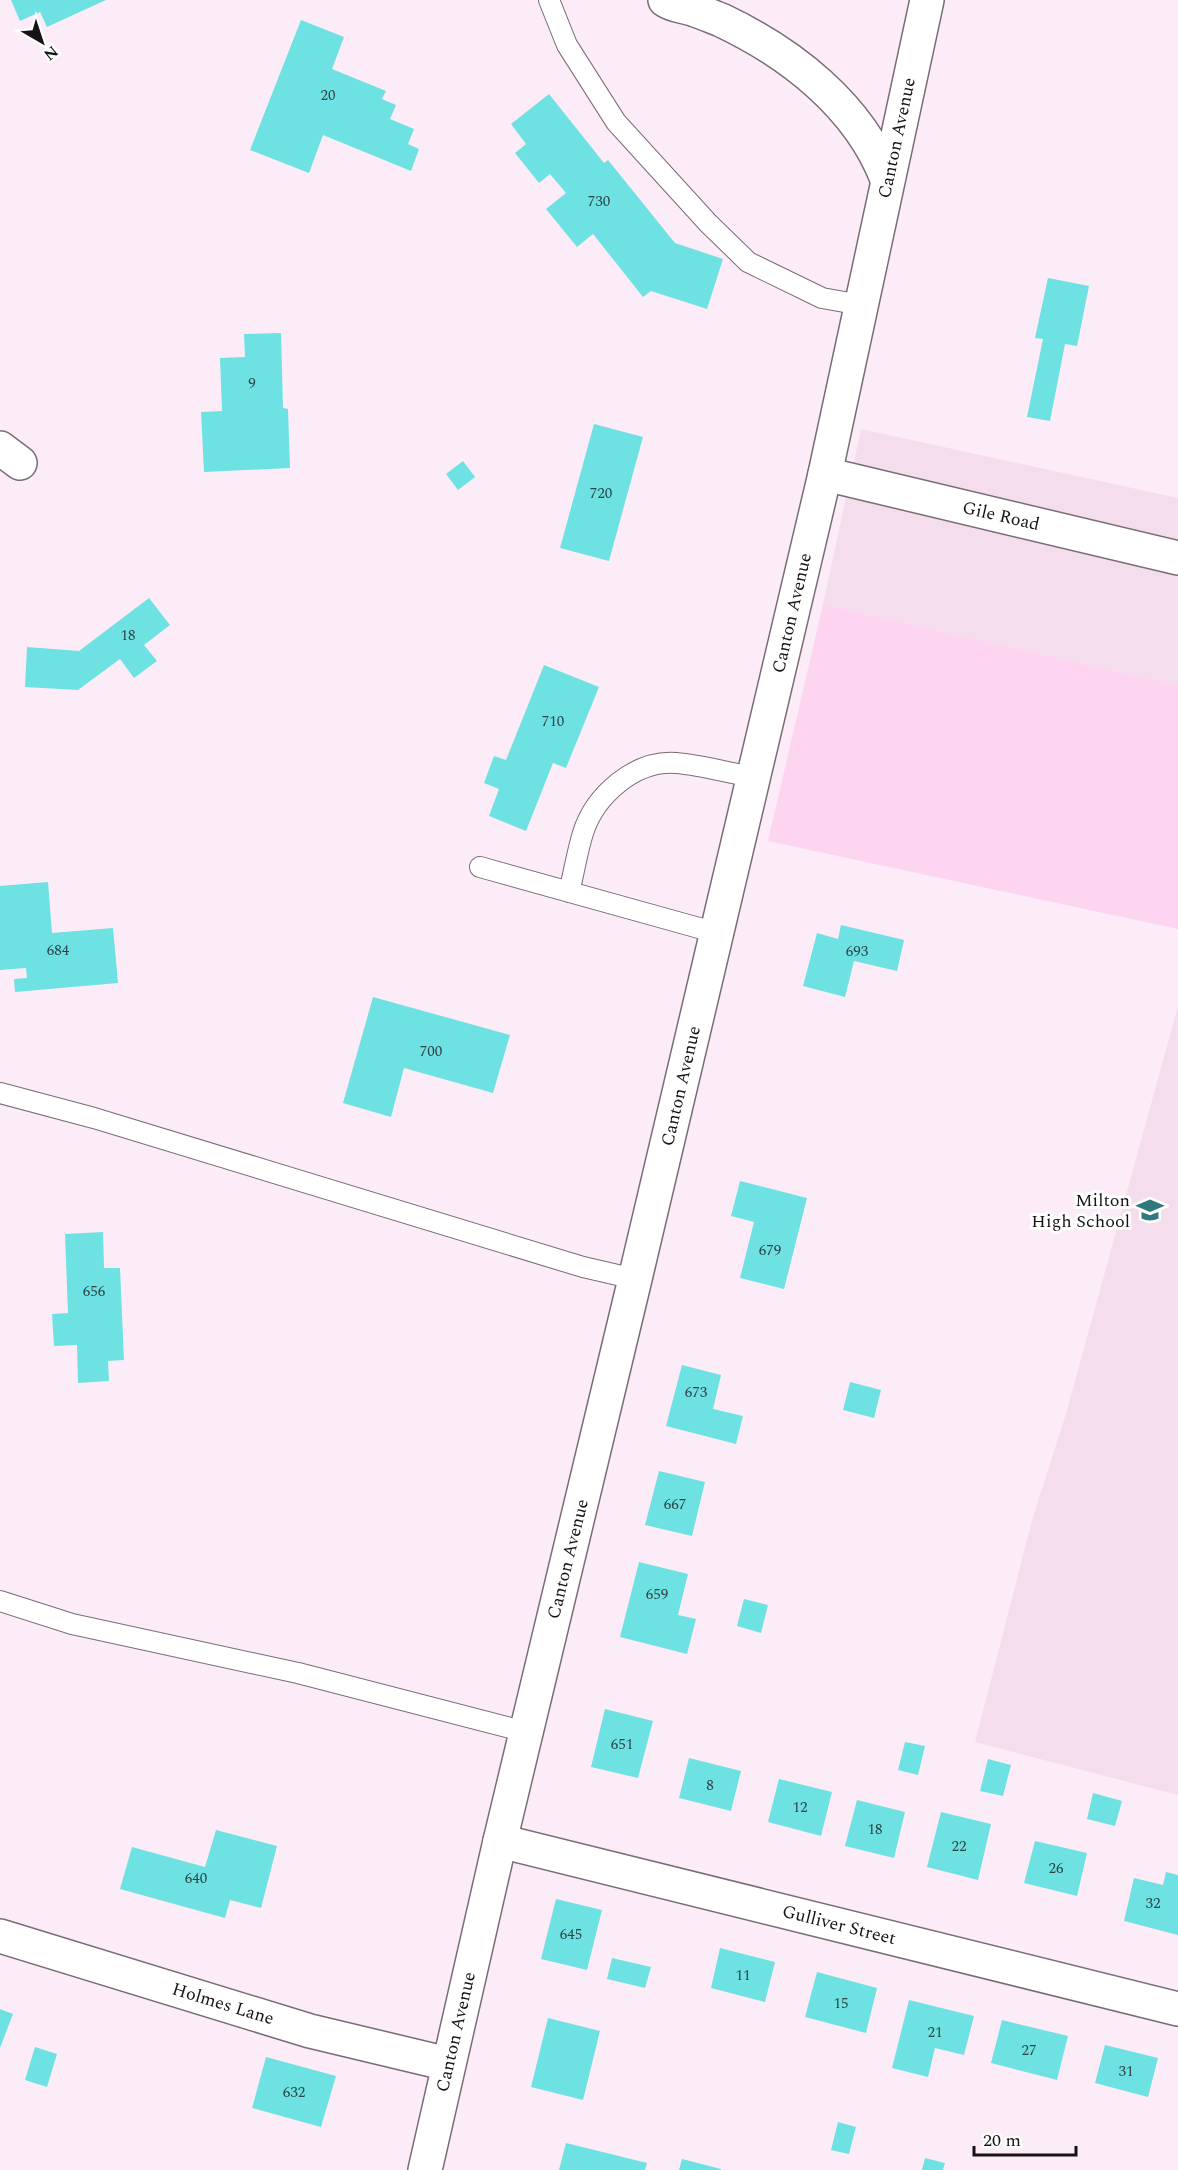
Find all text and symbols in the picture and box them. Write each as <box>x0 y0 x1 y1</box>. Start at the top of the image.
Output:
north arrow <box>12 12 72 72</box>
text: N <box>38 39 63 66</box>
street label: Canton Avenue <box>871 75 923 201</box>
house number: 20 <box>320 84 336 107</box>
house number: 730 <box>588 190 610 213</box>
house number: 9 <box>248 372 256 395</box>
house number: 720 <box>590 482 612 505</box>
street label: Gile Road <box>960 494 1042 538</box>
street label: Canton Avenue <box>765 550 819 676</box>
house number: 18 <box>120 624 136 647</box>
house number: 710 <box>542 710 564 733</box>
house number: 684 <box>47 939 70 962</box>
house number: 693 <box>846 940 869 963</box>
street label: Canton Avenue <box>654 1023 708 1149</box>
house number: 700 <box>420 1040 442 1063</box>
place label: Milton High School <box>1031 1187 1130 1235</box>
school or university icon: Milton High School <box>1135 1195 1165 1225</box>
house number: 679 <box>759 1239 781 1262</box>
house number: 656 <box>83 1280 106 1303</box>
house number: 673 <box>685 1381 708 1404</box>
house number: 667 <box>664 1493 686 1516</box>
street label: Canton Avenue <box>540 1496 596 1622</box>
house number: 659 <box>646 1583 668 1606</box>
house number: 651 <box>611 1733 633 1756</box>
house number: 8 <box>706 1774 714 1797</box>
house number: 12 <box>792 1796 808 1819</box>
house number: 18 <box>867 1818 883 1841</box>
house number: 22 <box>951 1835 967 1858</box>
house number: 26 <box>1048 1857 1064 1880</box>
house number: 640 <box>185 1867 207 1890</box>
house number: 32 <box>1145 1892 1161 1915</box>
street label: Gulliver Street <box>779 1898 899 1952</box>
house number: 645 <box>560 1923 582 1946</box>
house number: 11 <box>735 1964 751 1987</box>
street label: Canton Avenue <box>429 1969 483 2095</box>
street label: Holmes Lane <box>169 1976 277 2032</box>
house number: 15 <box>833 1992 849 2015</box>
house number: 21 <box>927 2021 943 2044</box>
house number: 27 <box>1021 2039 1037 2062</box>
house number: 31 <box>1118 2060 1134 2083</box>
house number: 632 <box>283 2081 305 2104</box>
scale bar <box>974 2119 1076 2157</box>
text: 20 m <box>983 2127 1021 2154</box>

